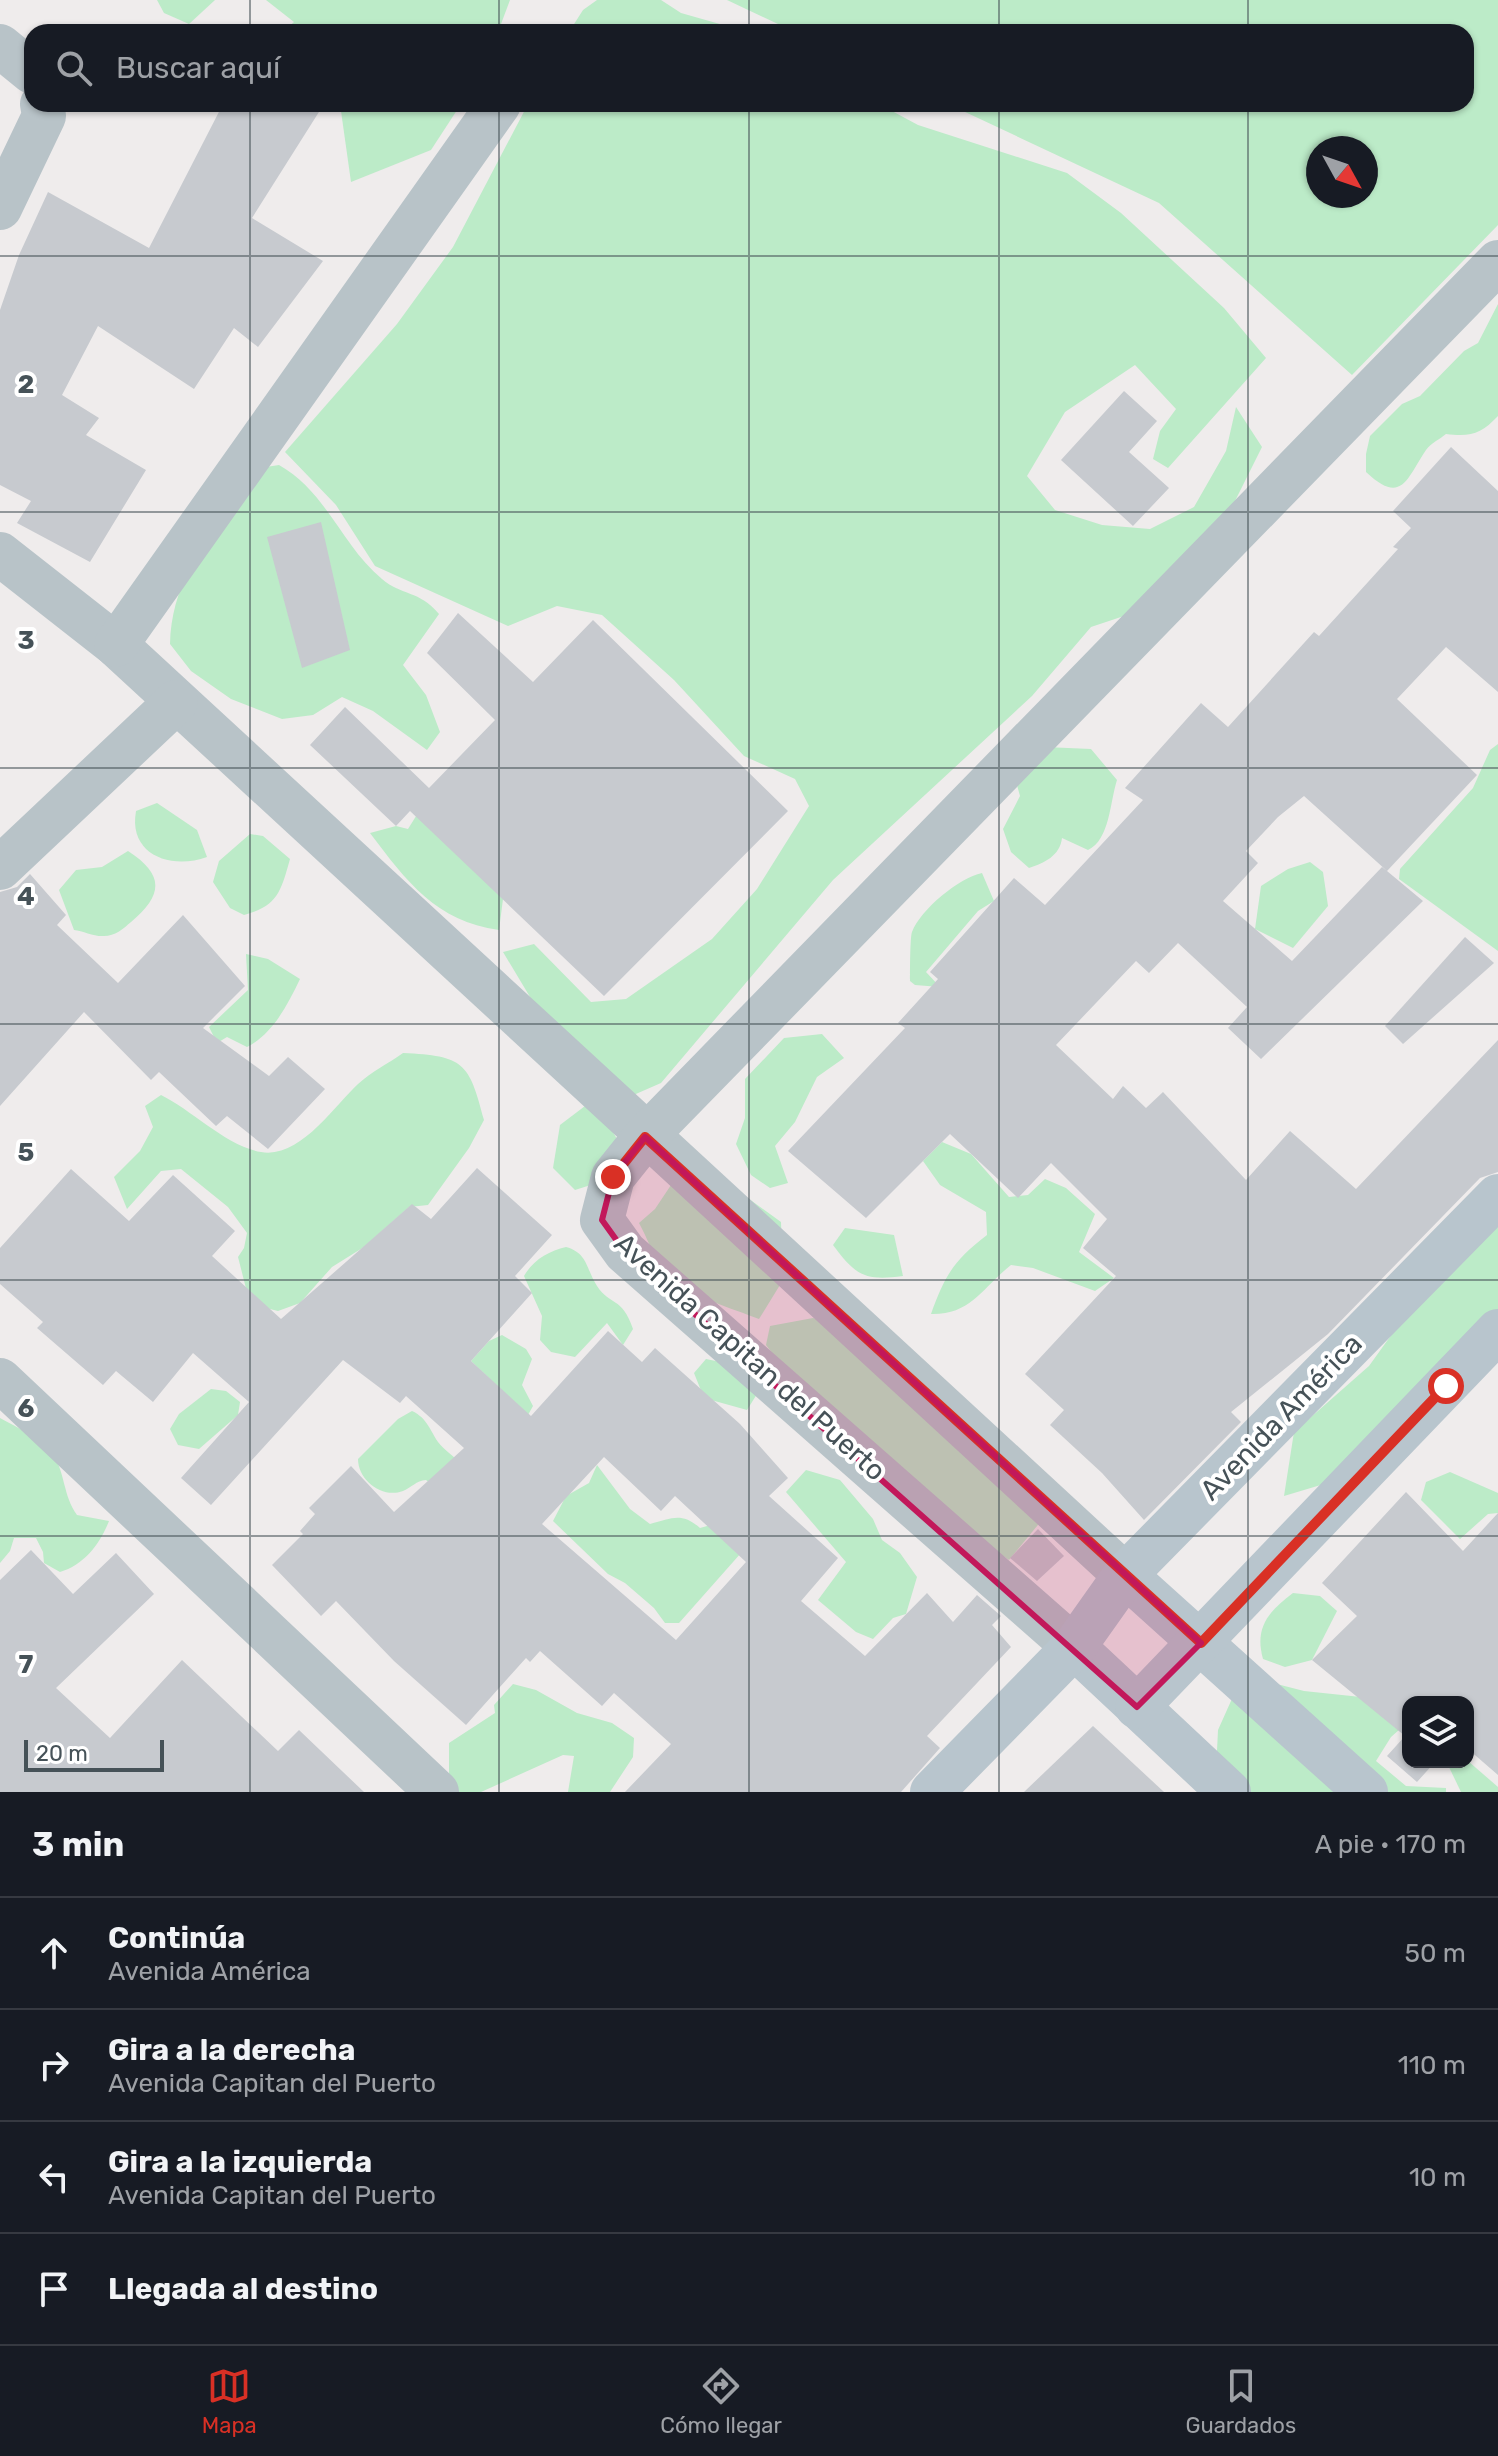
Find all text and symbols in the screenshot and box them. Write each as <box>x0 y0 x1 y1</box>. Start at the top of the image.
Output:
search box <box>24 24 1474 112</box>
icon: search <box>52 46 96 90</box>
text: Buscar aquí <box>116 50 280 86</box>
north arrow <box>1306 136 1378 208</box>
text: 2 <box>18 369 34 400</box>
text: 3 <box>17 625 35 656</box>
text: 4 <box>17 881 35 912</box>
text: 5 <box>18 1137 34 1168</box>
route end <box>595 1159 631 1195</box>
street label: Avenida Capitan del Puerto <box>608 1227 892 1487</box>
street label: Avenida América <box>1193 1327 1369 1507</box>
route start <box>1428 1368 1464 1404</box>
text: 6 <box>18 1393 35 1424</box>
text: 7 <box>19 1649 34 1680</box>
map controls <box>1402 1696 1474 1768</box>
button: layers <box>1402 1696 1474 1768</box>
scale bar <box>24 1736 164 1772</box>
text: 20 m <box>36 1740 88 1767</box>
text: 3 min <box>32 1824 124 1865</box>
text: A pie · 170 m <box>1315 1829 1466 1860</box>
text: Continúa <box>108 1920 245 1956</box>
icon: ahead <box>32 1931 76 1975</box>
text: 50 m <box>1405 1938 1466 1969</box>
text: Avenida América <box>108 1956 311 1987</box>
text: Gira a la derecha <box>108 2032 355 2068</box>
icon: right <box>32 2043 76 2087</box>
text: 110 m <box>1398 2050 1466 2081</box>
text: Avenida Capitan del Puerto <box>108 2068 436 2099</box>
text: Gira a la izquierda <box>108 2144 372 2180</box>
icon: left <box>32 2155 76 2199</box>
text: 10 m <box>1409 2162 1466 2193</box>
text: Avenida Capitan del Puerto <box>108 2180 436 2211</box>
icon: arrive <box>32 2267 76 2311</box>
text: Llegada al destino <box>108 2271 378 2307</box>
tab: Mapa <box>202 2364 257 2439</box>
tab: Cómo llegar <box>660 2364 782 2439</box>
tab: Guardados <box>1185 2364 1296 2439</box>

